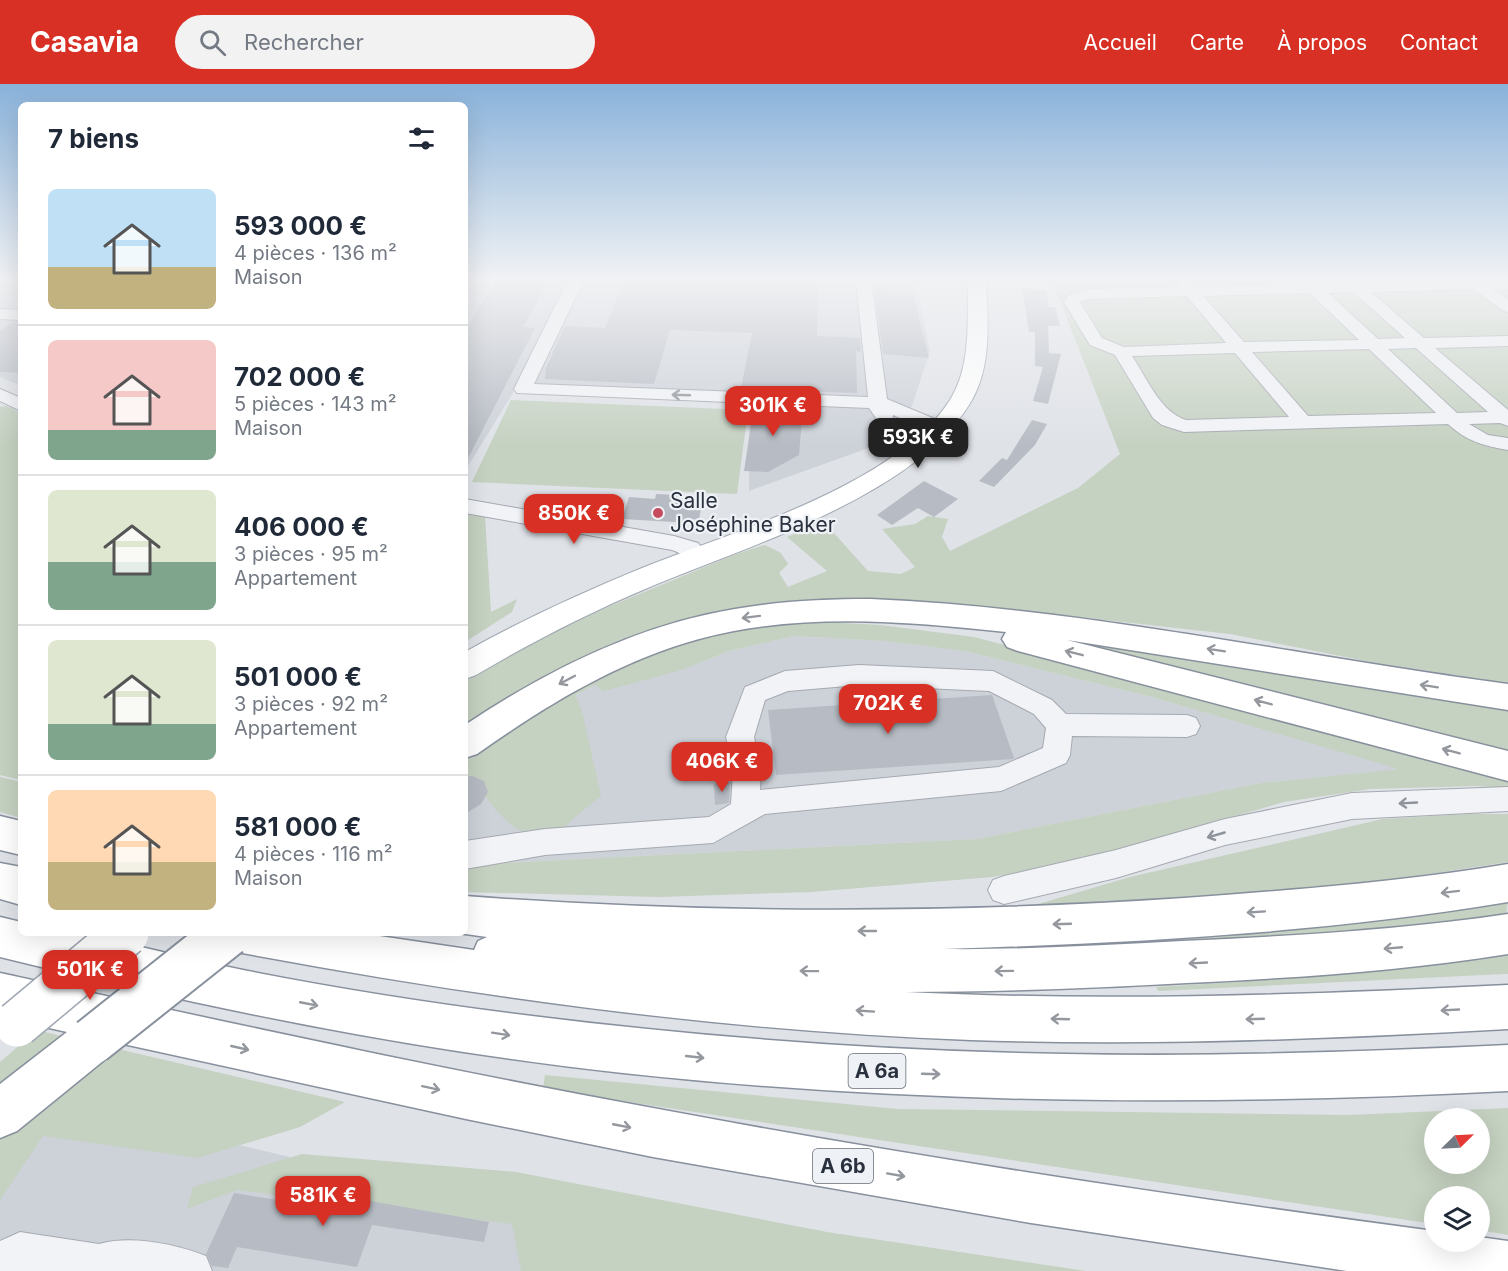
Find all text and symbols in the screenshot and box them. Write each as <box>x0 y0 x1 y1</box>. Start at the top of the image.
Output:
search box <box>175 15 595 69</box>
text: Casavia <box>30 25 139 59</box>
icon: search <box>196 26 229 59</box>
text: Rechercher <box>244 29 364 55</box>
text: Accueil <box>1083 30 1157 55</box>
text: Carte <box>1190 30 1244 55</box>
text: À propos <box>1277 30 1367 55</box>
text: Contact <box>1400 30 1478 55</box>
icon: filters <box>405 122 438 155</box>
text: 7 biens <box>48 123 139 154</box>
text: 593 000 € <box>234 210 367 241</box>
icon: home <box>96 213 168 285</box>
text: 4 pièces · 136 m² <box>234 241 397 265</box>
text: Maison <box>234 265 303 289</box>
text: 702 000 € <box>234 361 365 392</box>
icon: home <box>96 364 168 436</box>
pin: 301K € <box>724 386 822 437</box>
one-way arrow <box>671 390 691 401</box>
text: 5 pièces · 143 m² <box>234 392 397 416</box>
text: 301K € <box>739 393 807 417</box>
text: Maison <box>234 416 303 440</box>
pin: 593K € <box>869 418 967 469</box>
text: 593K € <box>882 425 954 449</box>
place label: Salle Joséphine Baker <box>670 488 836 537</box>
pin: 850K € <box>525 494 623 545</box>
text: 850K € <box>538 501 610 525</box>
marker: Salle Joséphine Baker <box>651 506 665 520</box>
text: 406 000 € <box>234 511 369 542</box>
icon: home <box>96 514 168 586</box>
text: 3 pièces · 95 m² <box>234 542 388 566</box>
text: Appartement <box>234 566 357 590</box>
one-way arrow <box>741 612 761 623</box>
one-way arrow <box>1207 645 1227 656</box>
one-way arrow <box>1065 647 1084 659</box>
text: 501 000 € <box>234 661 362 692</box>
icon: home <box>96 664 168 736</box>
one-way arrow <box>559 674 576 686</box>
one-way arrow <box>1420 680 1440 691</box>
pin: 702K € <box>839 684 937 735</box>
text: 702K € <box>853 691 923 715</box>
text: 3 pièces · 92 m² <box>234 692 388 716</box>
one-way arrow <box>1254 695 1273 707</box>
text: Appartement <box>234 716 357 740</box>
pin: 406K € <box>673 742 771 793</box>
one-way arrow <box>1442 745 1461 756</box>
text: 406K € <box>686 749 758 773</box>
one-way arrow <box>1398 797 1418 808</box>
text: 581 000 € <box>234 811 361 842</box>
icon: home <box>96 814 168 886</box>
one-way arrow <box>1207 830 1226 841</box>
text: 4 pièces · 116 m² <box>234 842 393 866</box>
text: Maison <box>234 866 303 890</box>
one-way arrow <box>1441 886 1461 897</box>
one-way arrow <box>1247 907 1267 918</box>
one-way arrow <box>1052 919 1072 930</box>
one-way arrow <box>857 925 877 937</box>
one-way arrow <box>1383 943 1403 954</box>
pin: 501K € <box>41 950 139 1001</box>
text: 501K € <box>56 957 124 981</box>
one-way arrow <box>1189 957 1209 968</box>
one-way arrow <box>799 965 819 977</box>
one-way arrow <box>994 965 1014 977</box>
one-way arrow <box>299 999 318 1010</box>
one-way arrow <box>1440 1004 1460 1015</box>
one-way arrow <box>856 1006 876 1017</box>
one-way arrow <box>1050 1013 1070 1025</box>
one-way arrow <box>1245 1013 1265 1025</box>
one-way arrow <box>491 1029 511 1040</box>
one-way arrow <box>230 1042 249 1054</box>
one-way arrow <box>685 1052 705 1063</box>
road number: A 6a <box>848 1054 906 1088</box>
one-way arrow <box>921 1068 941 1079</box>
one-way arrow <box>420 1083 440 1094</box>
north arrow <box>1424 1108 1490 1174</box>
map controls <box>1424 1108 1490 1252</box>
one-way arrow <box>612 1121 631 1132</box>
road number: A 6b <box>813 1149 873 1183</box>
one-way arrow <box>886 1170 906 1181</box>
pin: 581K € <box>274 1176 372 1227</box>
text: 581K € <box>289 1183 357 1207</box>
button: layers <box>1424 1186 1490 1252</box>

